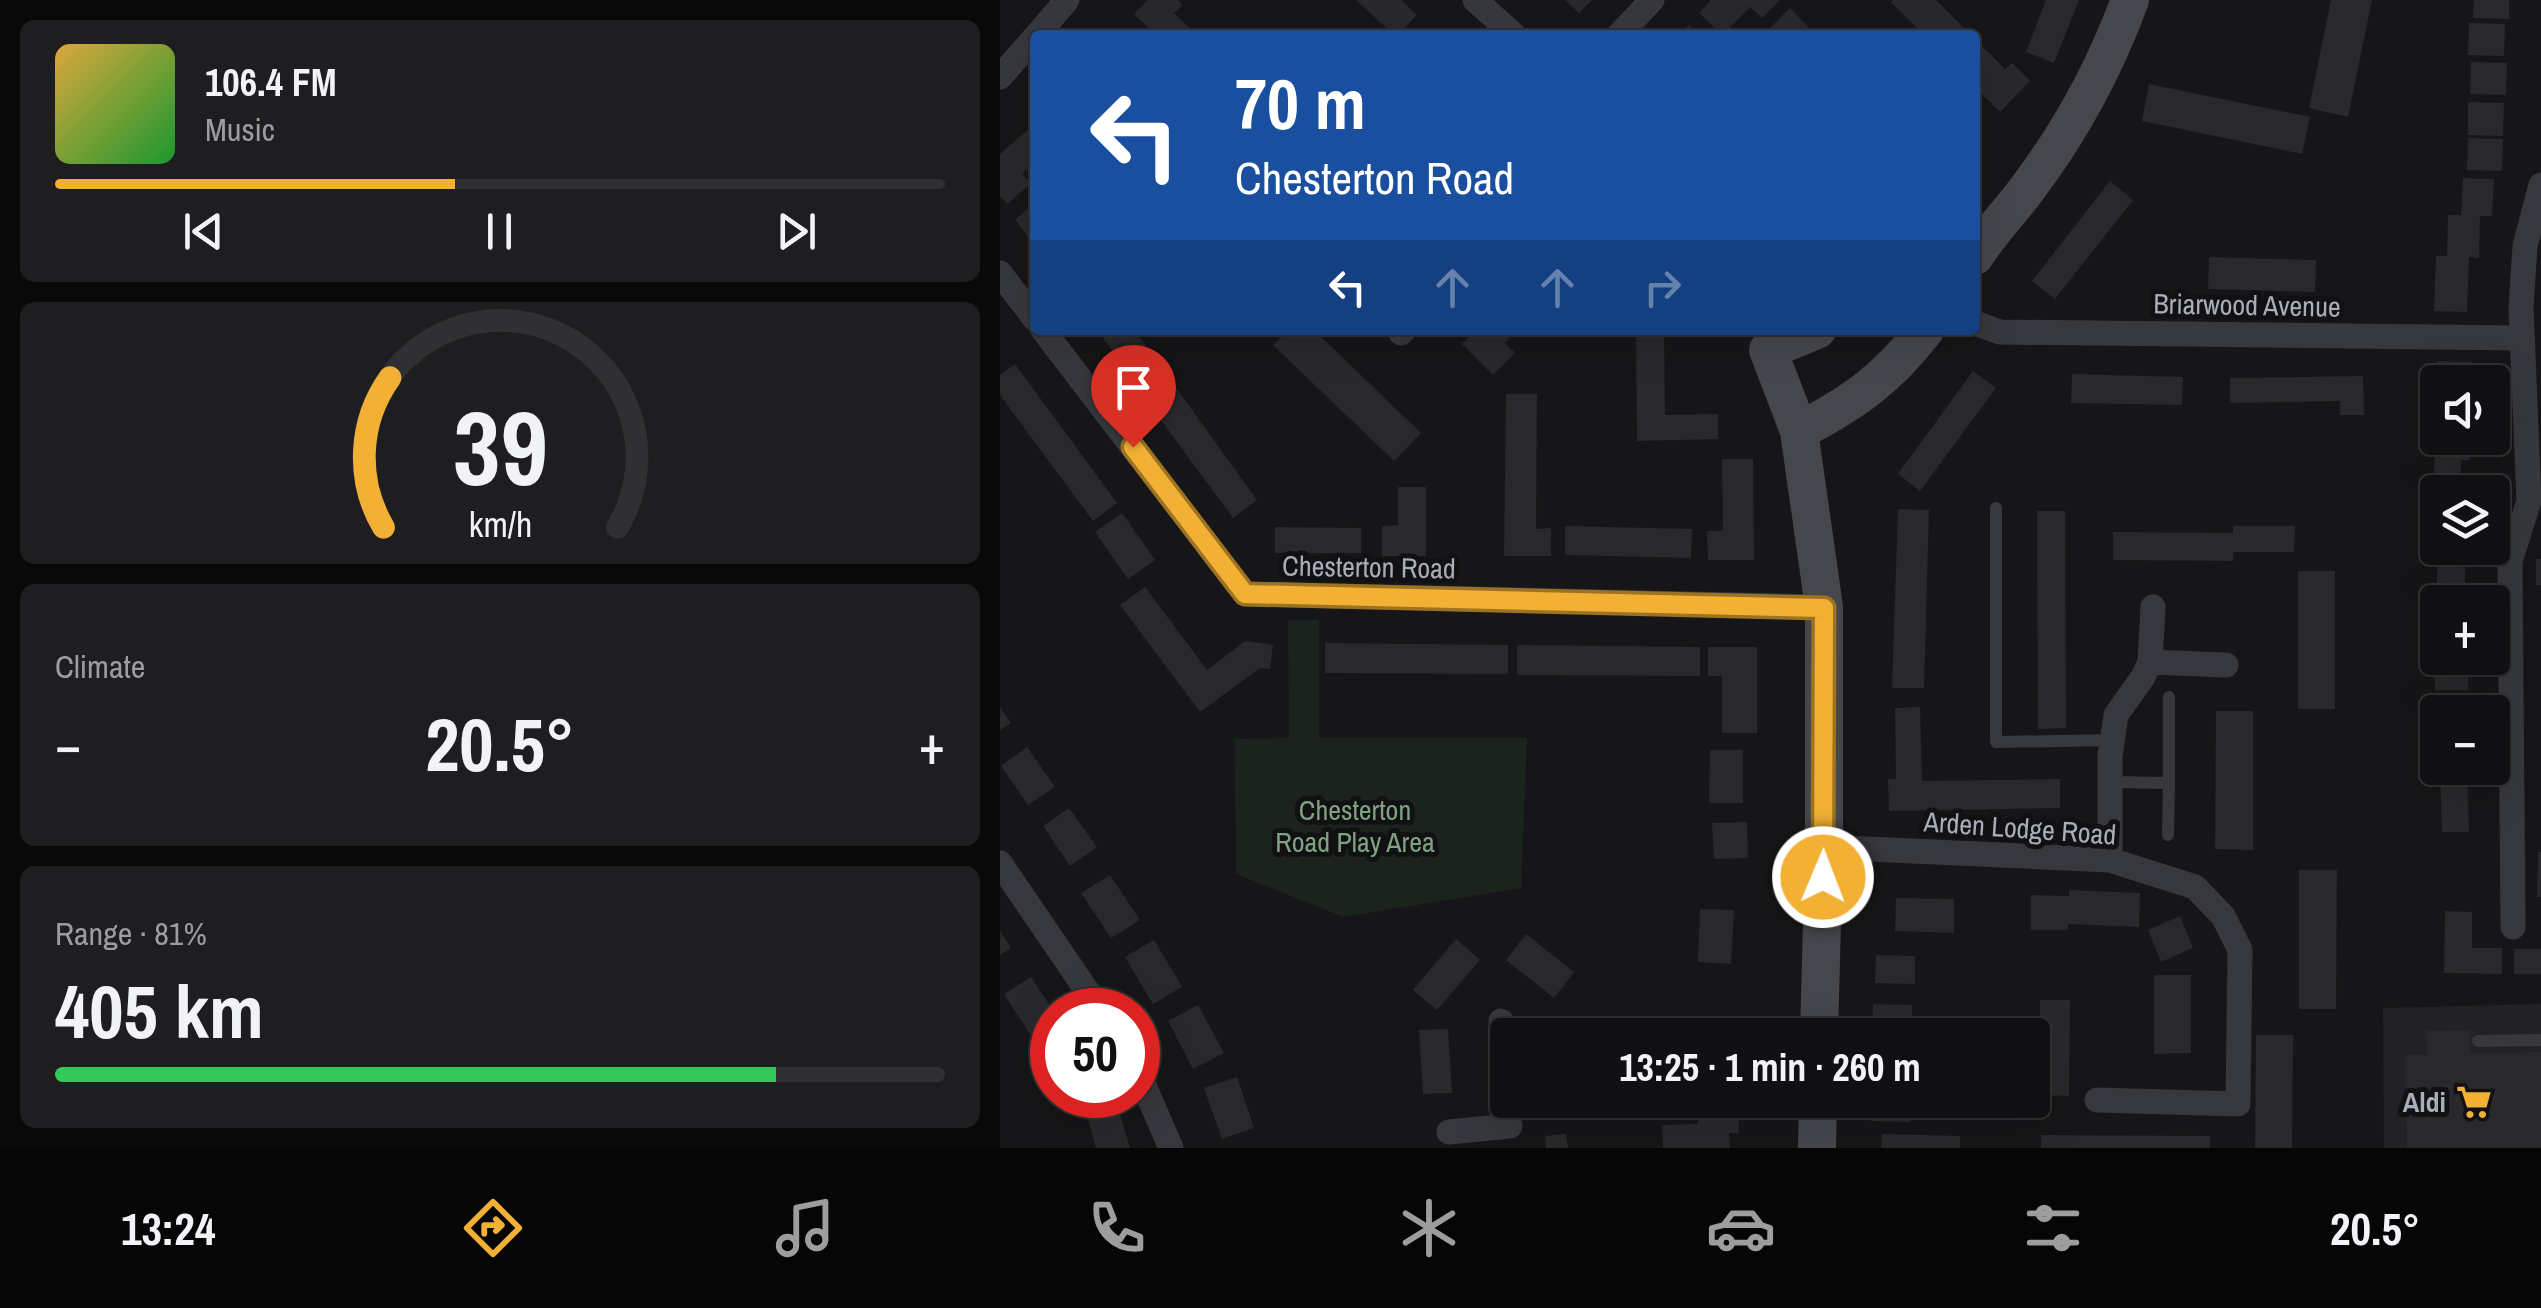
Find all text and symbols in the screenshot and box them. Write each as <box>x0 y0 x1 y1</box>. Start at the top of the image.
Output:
text: 106.4 FM <box>205 57 337 108</box>
text: 70 m <box>1235 57 1366 151</box>
icon: left <box>1070 70 1200 200</box>
text: Music <box>205 108 275 151</box>
text: Chesterton Road <box>1235 147 1514 208</box>
icon: previous <box>176 204 231 259</box>
icon: pause <box>472 204 527 259</box>
icon: next <box>769 204 824 259</box>
icon: left <box>1320 260 1375 315</box>
icon: ahead <box>1425 260 1480 315</box>
icon: ahead <box>1530 260 1585 315</box>
icon: right <box>1635 260 1690 315</box>
street label: Briarwood Avenue <box>2153 284 2341 326</box>
pin <box>1091 345 1176 448</box>
icon: arrive <box>1106 360 1161 415</box>
map controls <box>2420 365 2510 785</box>
button: sound <box>2420 365 2510 455</box>
text: 39 <box>453 377 547 517</box>
button: layers <box>2420 475 2510 565</box>
text: km/h <box>468 500 532 548</box>
street label: Chesterton Road <box>1282 546 1456 588</box>
button: + <box>2420 585 2510 675</box>
text: Climate <box>55 645 145 688</box>
text: 20.5° <box>425 693 575 794</box>
button: − <box>2420 695 2510 785</box>
text: − <box>55 707 81 781</box>
text: + <box>919 707 945 781</box>
park label: Chesterton Road Play Area <box>1275 791 1435 861</box>
street label: Arden Lodge Road <box>1922 802 2117 854</box>
position arrow <box>1771 825 1875 929</box>
text: Range · 81% <box>55 912 207 955</box>
text: 405 km <box>55 960 264 1061</box>
speed limit sign: 50 <box>1030 988 1160 1118</box>
text: 13:25 · 1 min · 260 m <box>1619 1042 1921 1093</box>
place label: Aldi <box>2403 1083 2446 1121</box>
supermarket icon: Aldi <box>2455 1083 2493 1121</box>
icon: directions <box>458 1193 528 1263</box>
icon: music <box>770 1193 840 1263</box>
icon: phone <box>1082 1193 1152 1263</box>
icon: climate <box>1394 1193 1464 1263</box>
icon: car <box>1706 1193 1776 1263</box>
icon: filters <box>2018 1193 2088 1263</box>
text: 13:24 <box>121 1198 215 1259</box>
text: 20.5° <box>2330 1198 2420 1259</box>

